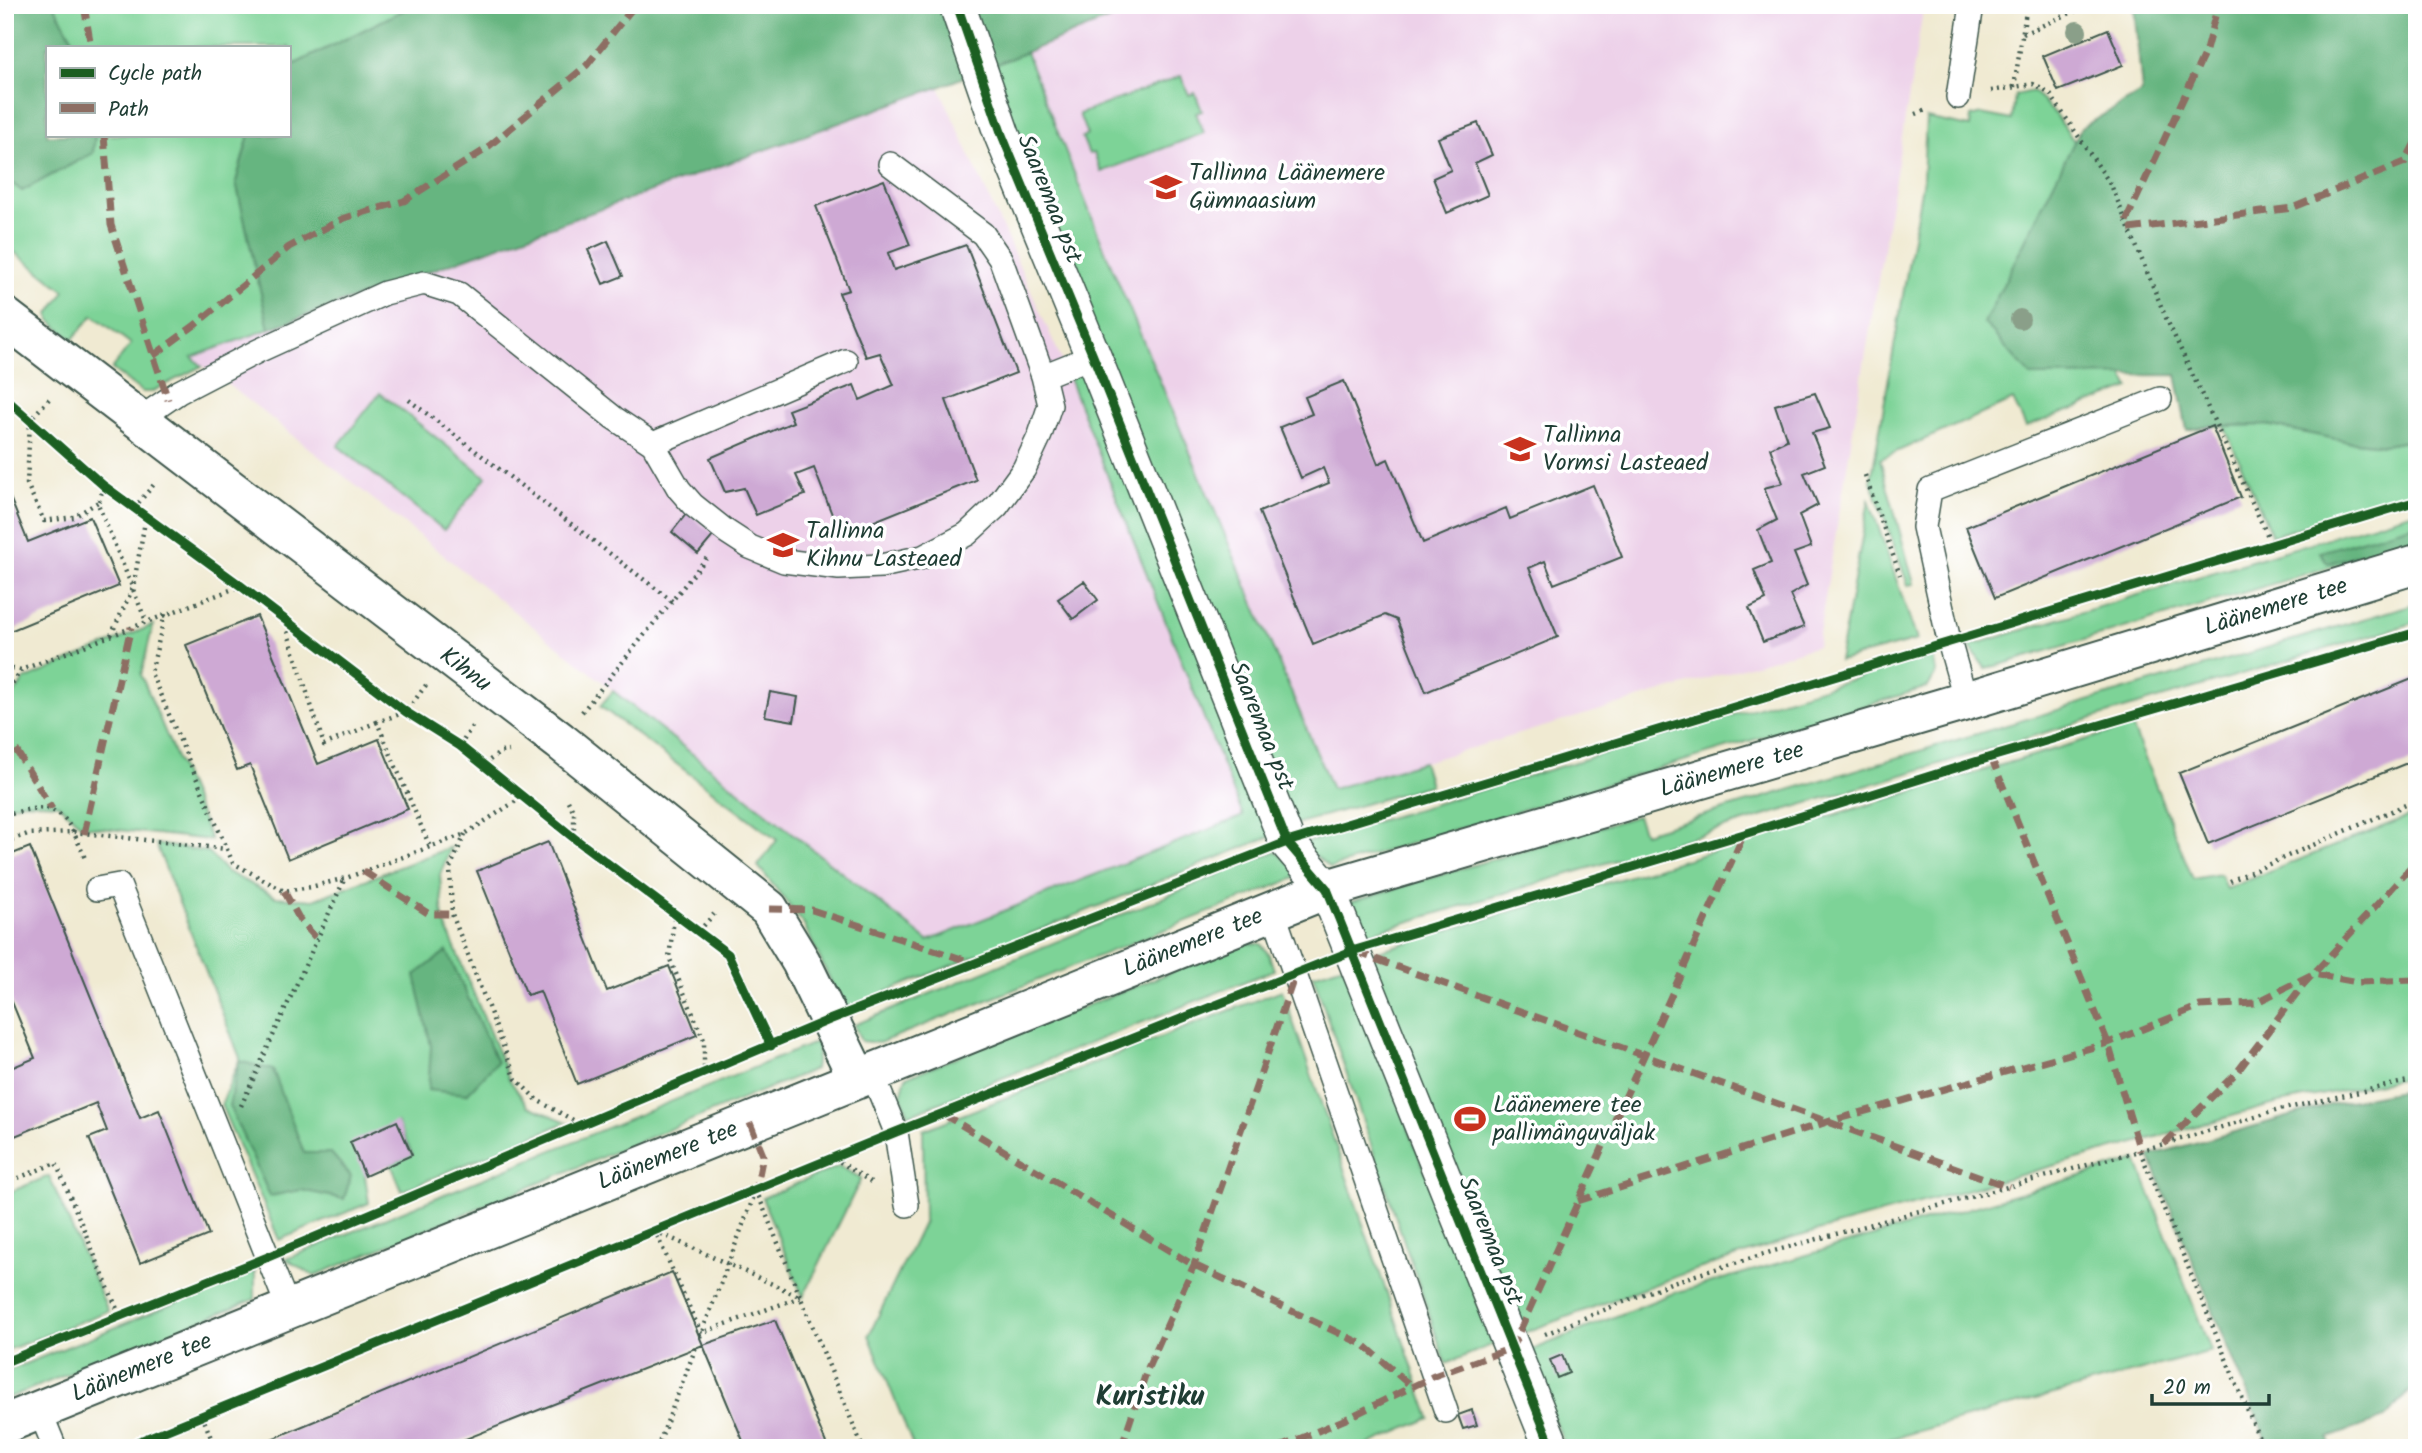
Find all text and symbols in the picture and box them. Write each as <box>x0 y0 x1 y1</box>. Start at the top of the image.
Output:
legend <box>46 46 290 136</box>
text: Cycle path <box>108 58 202 91</box>
text: Path <box>108 94 149 127</box>
street label: Saaremaa pst <box>1005 129 1093 270</box>
place label: Tallinna Läänemere Gümnaasium <box>1189 154 1385 221</box>
school or university icon: Tallinna Läänemere Gümnaasium <box>1149 170 1183 204</box>
place label: Tallinna Vormsi Lasteaed <box>1543 416 1709 483</box>
school or university icon: Tallinna Vormsi Lasteaed <box>1503 432 1537 466</box>
place label: Tallinna Kihnu Lasteaed <box>806 512 962 579</box>
school or university icon: Tallinna Kihnu Lasteaed <box>766 528 800 562</box>
street label: Läänemere tee <box>2199 567 2353 647</box>
street label: Kihnu <box>430 637 500 703</box>
street label: Saaremaa pst <box>1217 656 1305 797</box>
street label: Läänemere tee <box>1655 731 1809 809</box>
street label: Läänemere tee <box>1117 897 1269 989</box>
place label: Läänemere tee pallimänguväljak <box>1492 1086 1656 1153</box>
sports icon: Läänemere tee pallimänguväljak <box>1453 1102 1487 1136</box>
street label: Läänemere tee <box>592 1110 744 1202</box>
street label: Saaremaa pst <box>1446 1171 1534 1312</box>
street label: Läänemere tee <box>66 1322 218 1414</box>
scale bar <box>2152 1362 2270 1406</box>
text: 20 m <box>2163 1372 2211 1405</box>
district label: Kuristiku <box>1096 1375 1205 1420</box>

